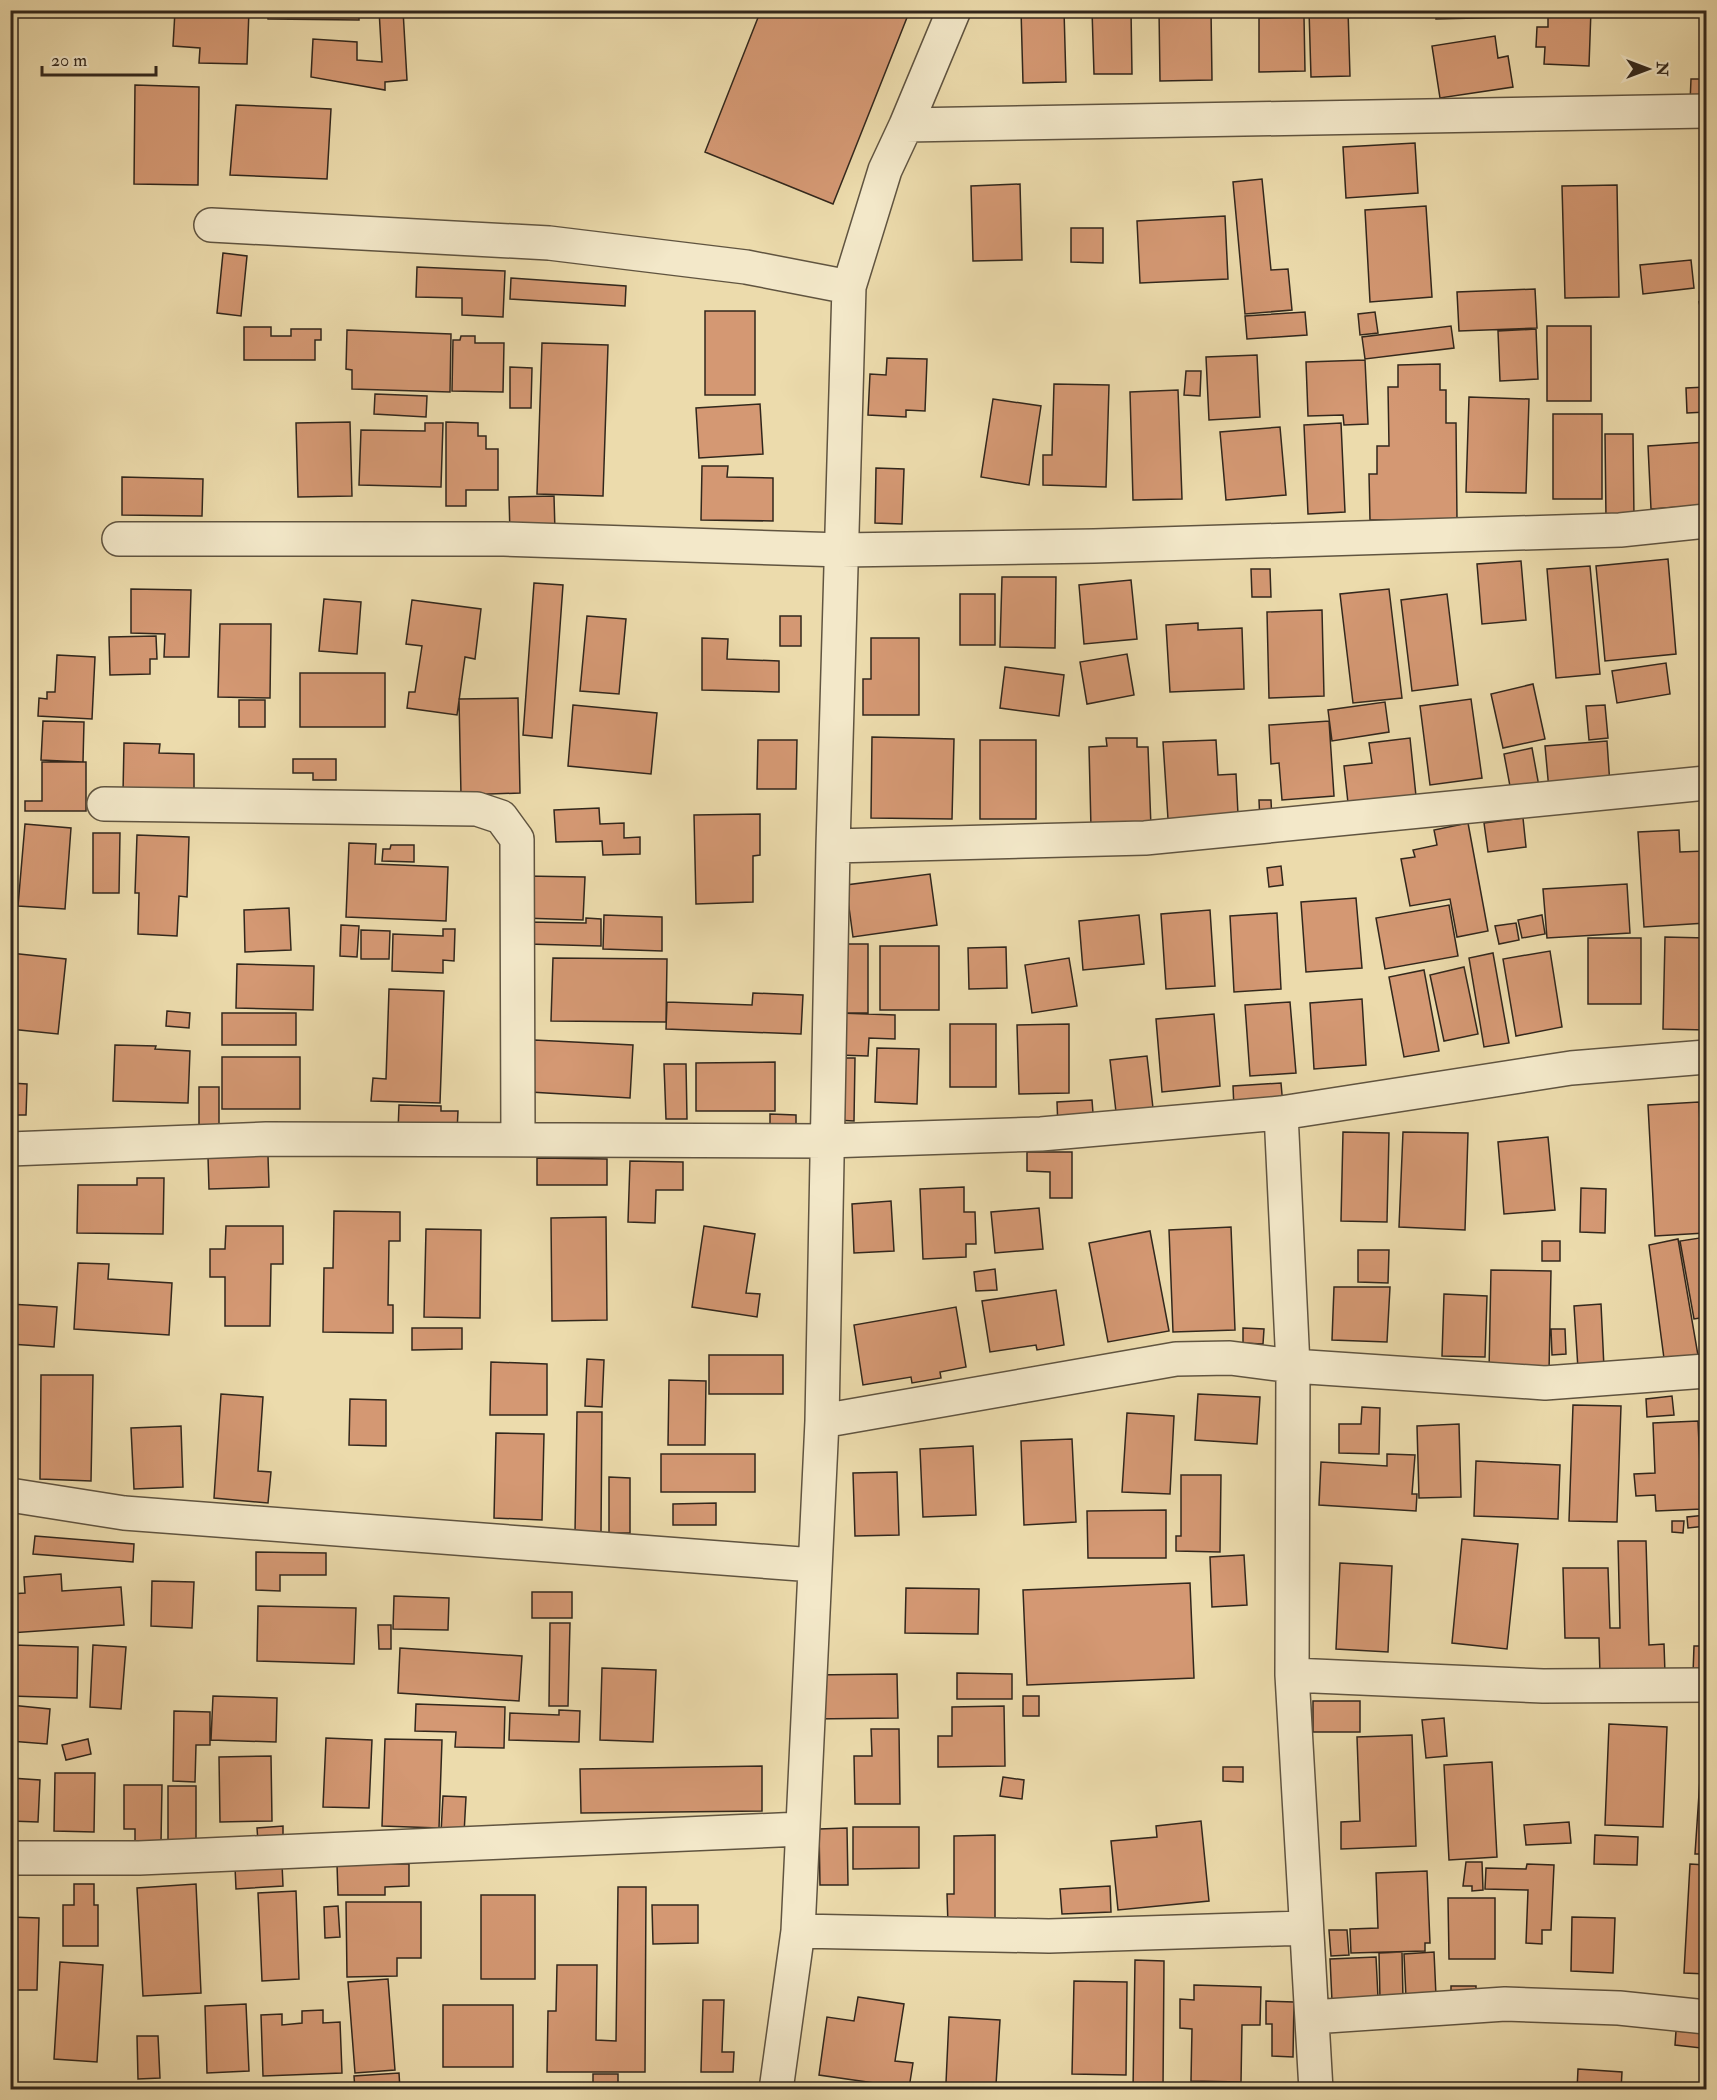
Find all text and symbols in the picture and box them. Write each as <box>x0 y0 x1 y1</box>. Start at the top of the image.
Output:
scale bar <box>42 39 156 77</box>
north arrow <box>1618 39 1678 99</box>
text: 20 m <box>51 49 87 72</box>
text: N <box>1652 61 1672 77</box>

